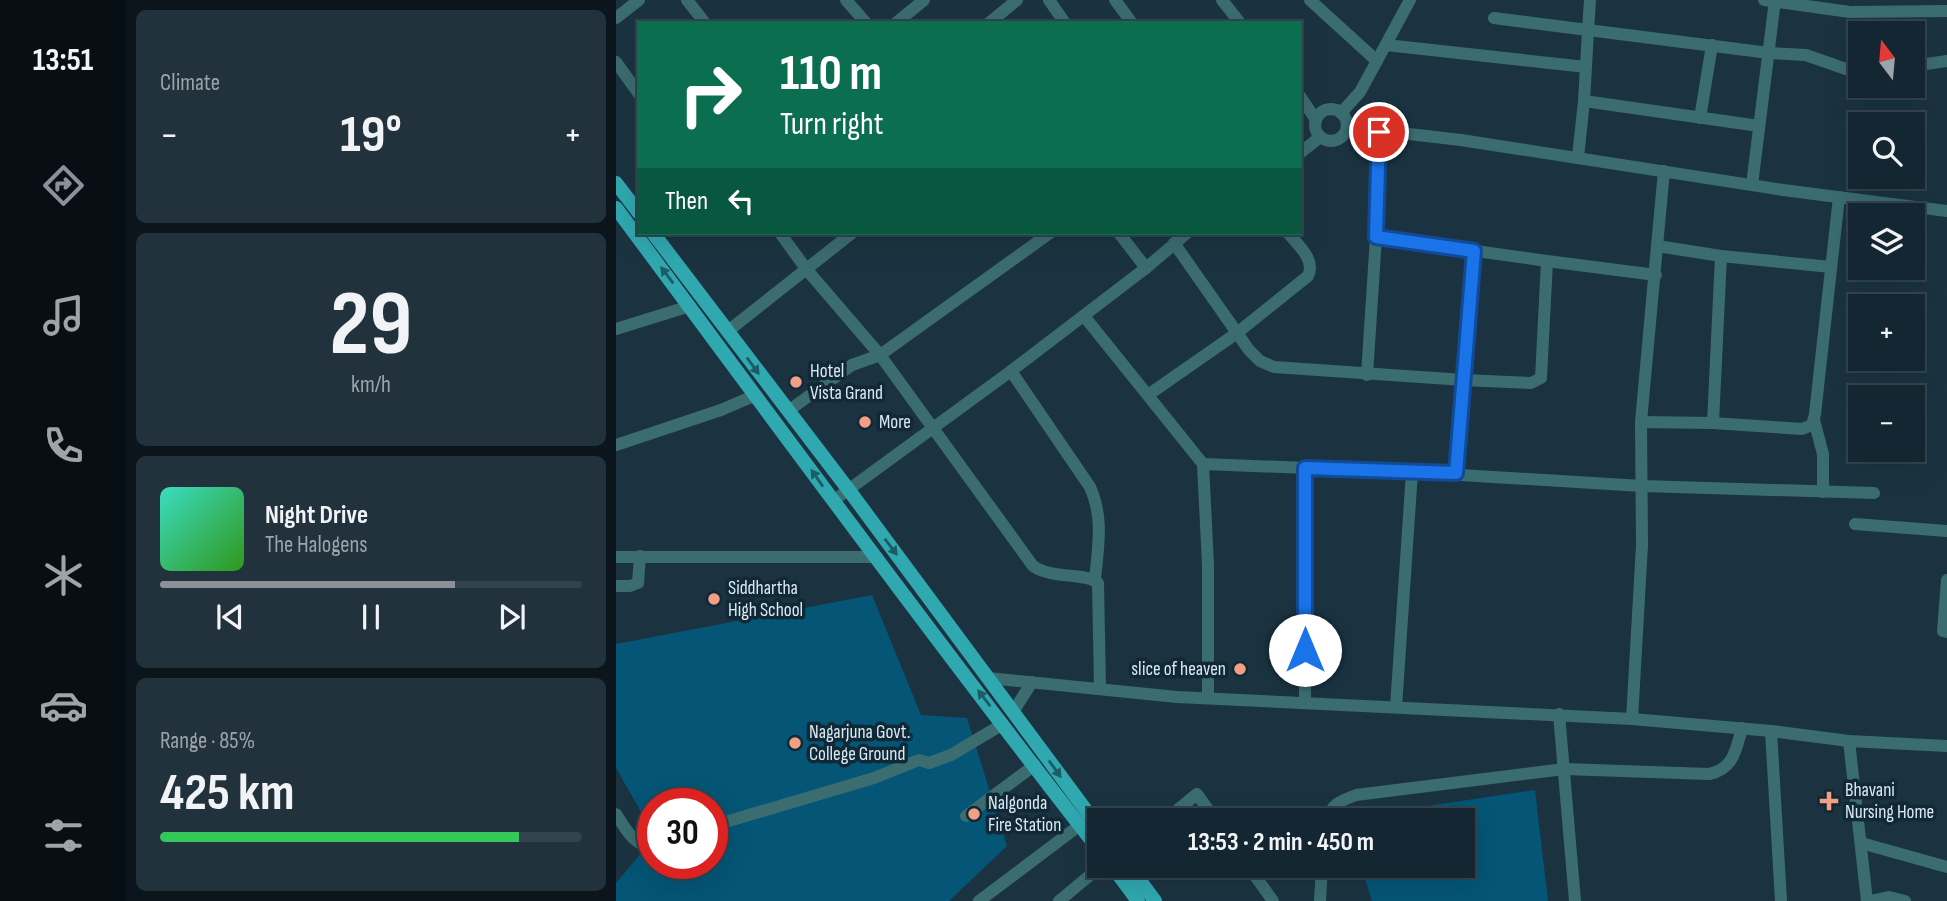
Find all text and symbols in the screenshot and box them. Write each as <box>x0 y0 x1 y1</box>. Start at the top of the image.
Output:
north arrow <box>1848 21 1925 98</box>
map controls <box>1848 21 1925 462</box>
text: 13:51 <box>33 41 93 80</box>
text: 110 m <box>780 45 882 104</box>
icon: right <box>665 49 756 140</box>
text: Climate <box>160 69 220 97</box>
pin <box>1349 102 1409 162</box>
text: 19° <box>340 104 402 167</box>
text: Turn right <box>780 105 884 144</box>
button: search <box>1848 112 1925 189</box>
text: − <box>160 113 179 158</box>
text: + <box>563 113 582 158</box>
icon: arrive <box>1360 113 1398 151</box>
icon: directions <box>39 161 88 210</box>
icon: left <box>722 182 760 220</box>
text: Then <box>665 186 708 217</box>
button: layers <box>1848 203 1925 280</box>
one-way arrow <box>660 266 674 284</box>
text: 29 <box>330 271 413 380</box>
icon: music <box>39 291 88 340</box>
button: + <box>1848 294 1925 371</box>
one-way arrow <box>746 357 760 375</box>
place label: Hotel Vista Grand <box>810 360 883 405</box>
text: km/h <box>351 371 391 399</box>
marker: Hotel Vista Grand <box>788 374 804 390</box>
button: − <box>1848 385 1925 462</box>
place label: More <box>879 411 911 434</box>
marker: More <box>857 414 873 430</box>
icon: phone <box>39 421 88 470</box>
one-way arrow <box>810 469 824 487</box>
text: Night Drive <box>265 500 368 531</box>
text: The Halogens <box>265 531 368 559</box>
one-way arrow <box>883 538 897 556</box>
icon: climate <box>39 551 88 600</box>
place label: Siddhartha High School <box>728 577 803 622</box>
marker: Siddhartha High School <box>706 591 722 607</box>
icon: previous <box>211 598 249 636</box>
icon: pause <box>352 598 390 636</box>
icon: next <box>493 598 531 636</box>
position arrow <box>1268 613 1342 687</box>
place label: slice of heaven <box>1131 658 1226 681</box>
marker: slice of heaven <box>1232 661 1248 677</box>
icon: car <box>39 681 88 730</box>
one-way arrow <box>977 689 991 707</box>
place label: Nagarjuna Govt. College Ground <box>809 721 910 766</box>
text: Range · 85% <box>160 727 255 755</box>
marker: Nagarjuna Govt. College Ground <box>787 735 803 751</box>
one-way arrow <box>1048 760 1062 778</box>
text: 425 km <box>160 762 294 825</box>
place label: Bhavani Nursing Home <box>1845 779 1934 824</box>
speed limit sign: 30 <box>637 788 728 879</box>
marker: Bhavani Nursing Home <box>1819 791 1839 811</box>
place label: Nalgonda Fire Station <box>988 792 1061 837</box>
marker: Nalgonda Fire Station <box>966 806 982 822</box>
icon: filters <box>39 811 88 860</box>
text: 13:53 · 2 min · 450 m <box>1188 827 1374 858</box>

